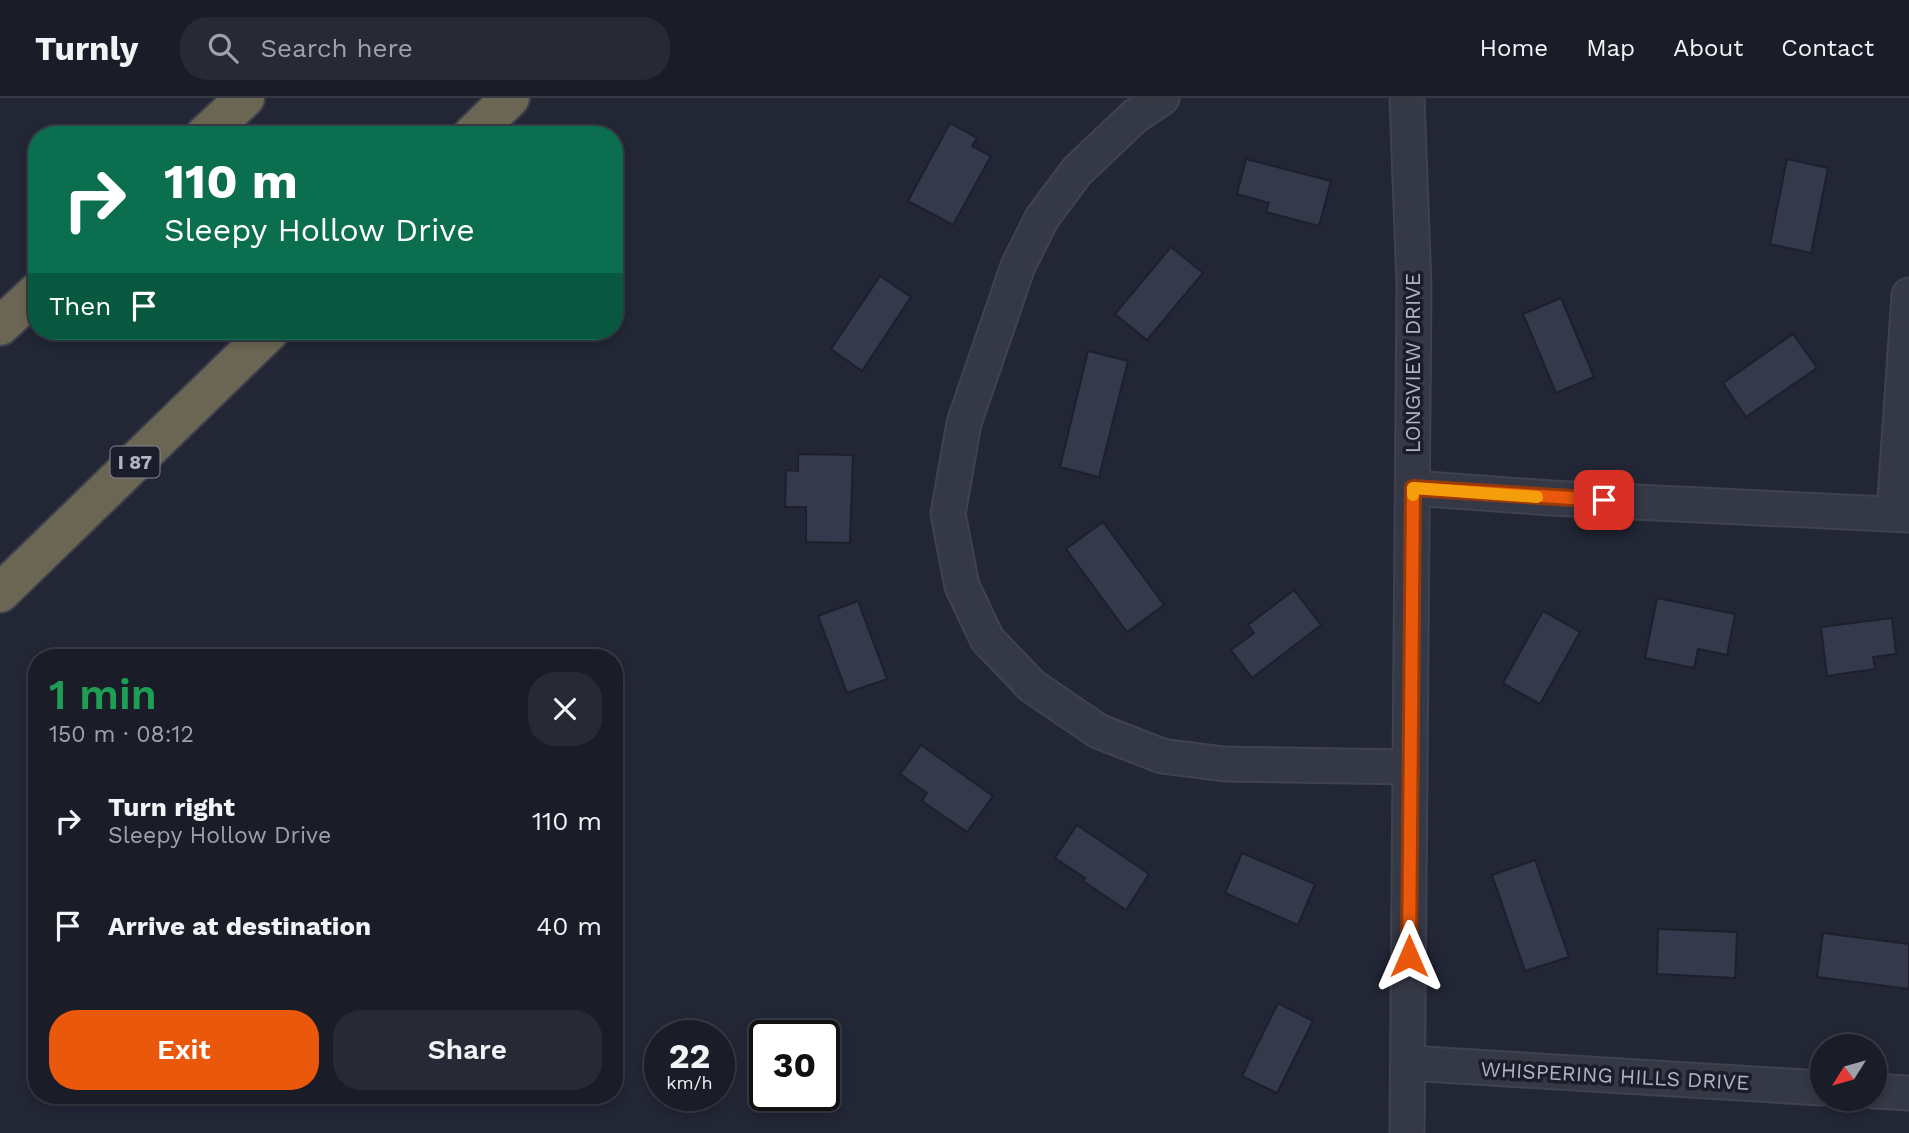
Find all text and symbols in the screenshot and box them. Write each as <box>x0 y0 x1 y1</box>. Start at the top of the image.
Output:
search box <box>180 17 670 80</box>
text: Turnly <box>35 29 138 68</box>
icon: search <box>204 29 242 67</box>
text: Search here <box>260 33 413 63</box>
text: Home <box>1480 34 1548 62</box>
text: Map <box>1586 34 1635 62</box>
text: About <box>1673 34 1743 62</box>
text: Contact <box>1781 34 1874 62</box>
text: 110 m <box>164 152 298 210</box>
icon: right <box>49 154 140 245</box>
text: Sleepy Hollow Drive <box>164 211 475 249</box>
street label: LONGVIEW DRIVE <box>1400 273 1425 453</box>
icon: arrive <box>125 287 163 325</box>
text: Then <box>49 291 111 321</box>
road number: I 87 <box>110 446 160 478</box>
pin <box>1574 470 1634 530</box>
icon: arrive <box>1585 481 1623 519</box>
text: 1 min <box>49 670 157 719</box>
button: close <box>528 672 602 746</box>
text: 150 m · 08:12 <box>49 721 194 748</box>
text: Turn right <box>108 792 235 822</box>
icon: right <box>49 802 87 840</box>
text: 110 m <box>532 806 602 836</box>
text: Sleepy Hollow Drive <box>108 822 331 849</box>
icon: arrive <box>49 907 87 945</box>
text: Arrive at destination <box>108 911 371 941</box>
text: 40 m <box>536 911 602 941</box>
position arrow <box>1372 919 1446 993</box>
button: Exit <box>49 1010 319 1090</box>
button: Share <box>333 1010 602 1090</box>
speed limit sign: 30 <box>749 1020 840 1111</box>
north arrow <box>1810 1034 1886 1111</box>
map controls <box>1810 1034 1887 1111</box>
text: 22 <box>669 1035 710 1077</box>
street label: WHISPERING HILLS DRIVE <box>1480 1056 1750 1095</box>
text: km/h <box>666 1072 713 1093</box>

